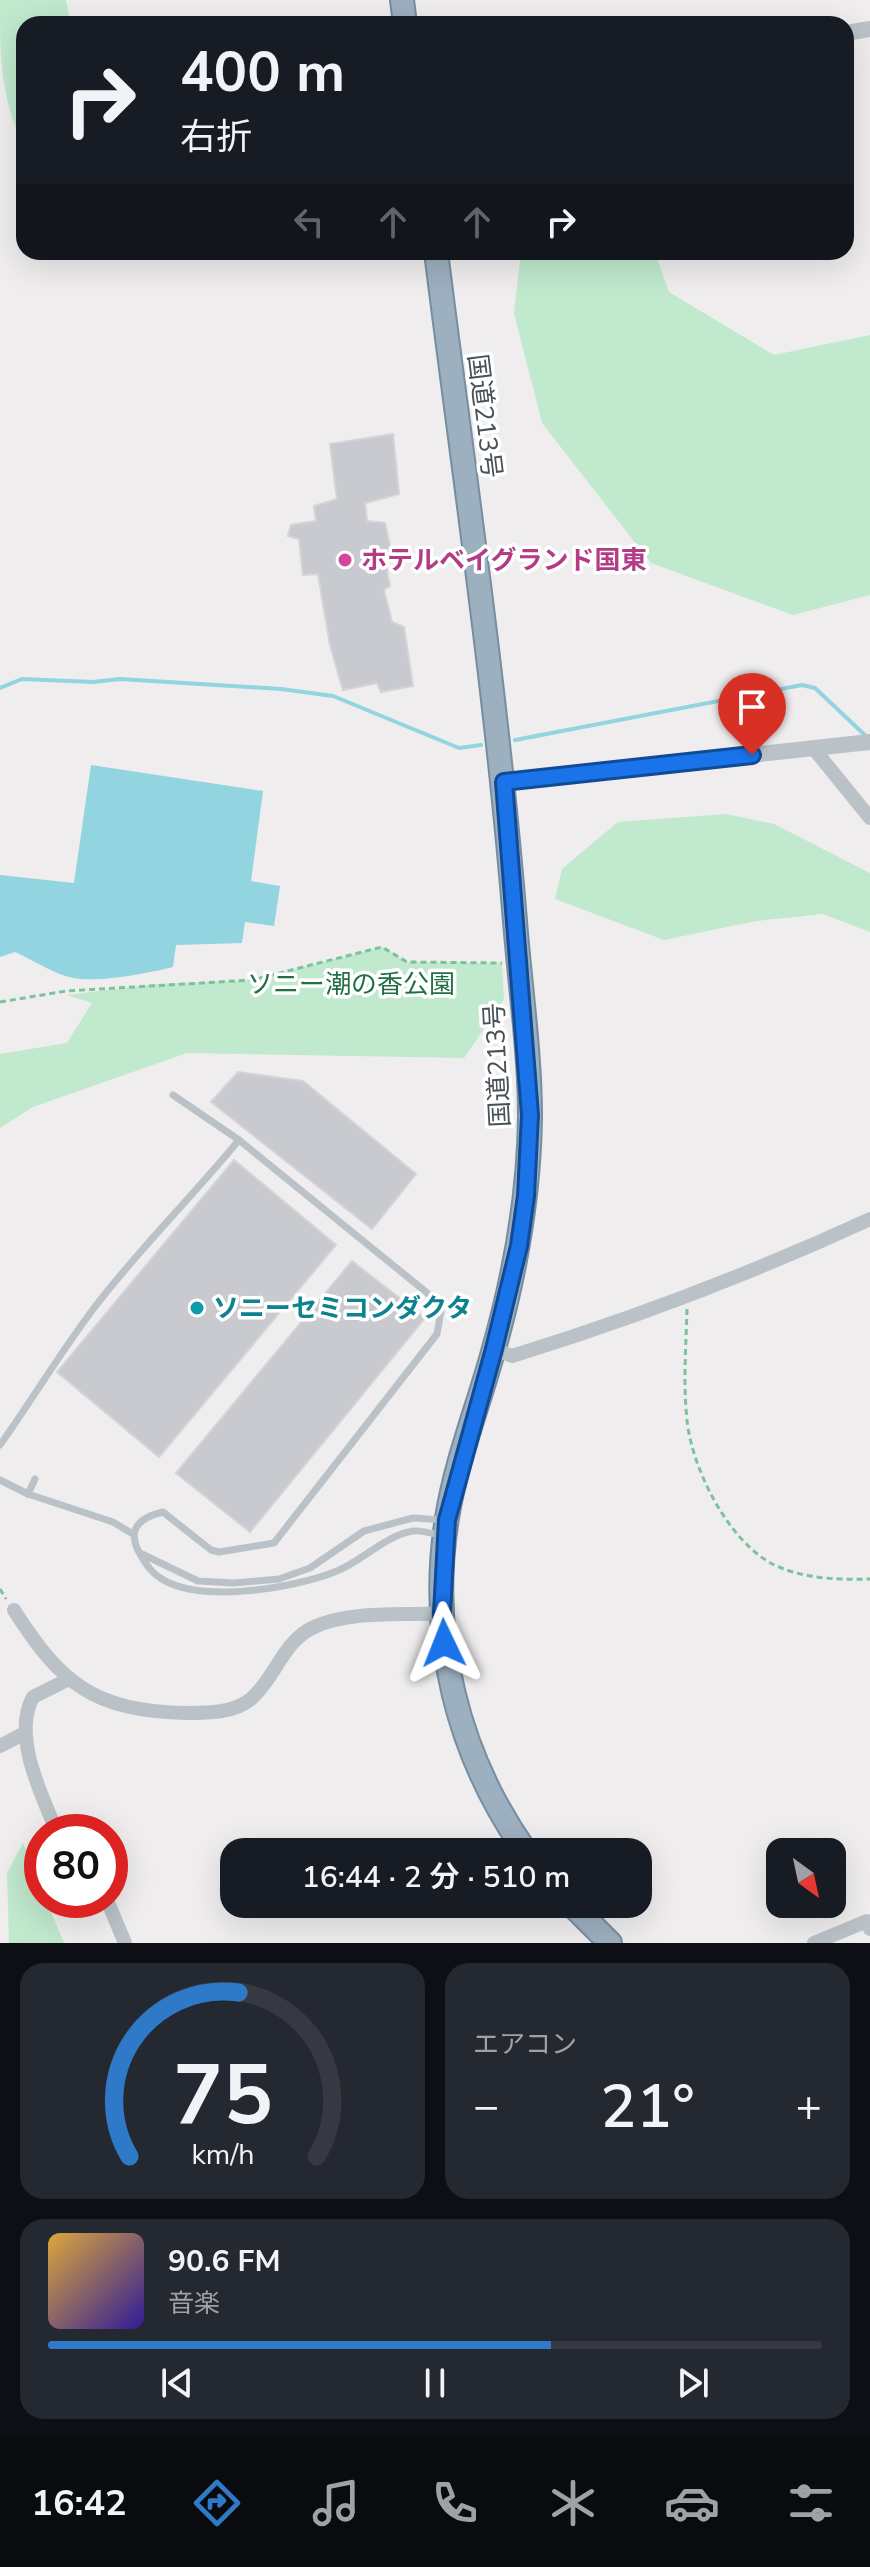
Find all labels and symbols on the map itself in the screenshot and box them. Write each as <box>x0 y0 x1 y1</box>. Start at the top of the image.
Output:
street label: 国道213号 <box>460 352 509 480</box>
place label: ホテルベイグランド国東 <box>361 543 646 578</box>
marker: ホテルベイグランド国東 <box>336 551 354 569</box>
pin <box>718 673 786 755</box>
park label: ソニー潮の香公園 <box>247 967 455 1002</box>
street label: 国道213号 <box>477 1002 518 1128</box>
place label: ソニーセミコンダクタ <box>213 1291 472 1326</box>
marker: ソニーセミコンダクタ <box>188 1299 206 1317</box>
position arrow <box>402 1601 486 1685</box>
speed limit sign: 80 <box>24 1814 128 1918</box>
north arrow <box>766 1838 846 1918</box>

